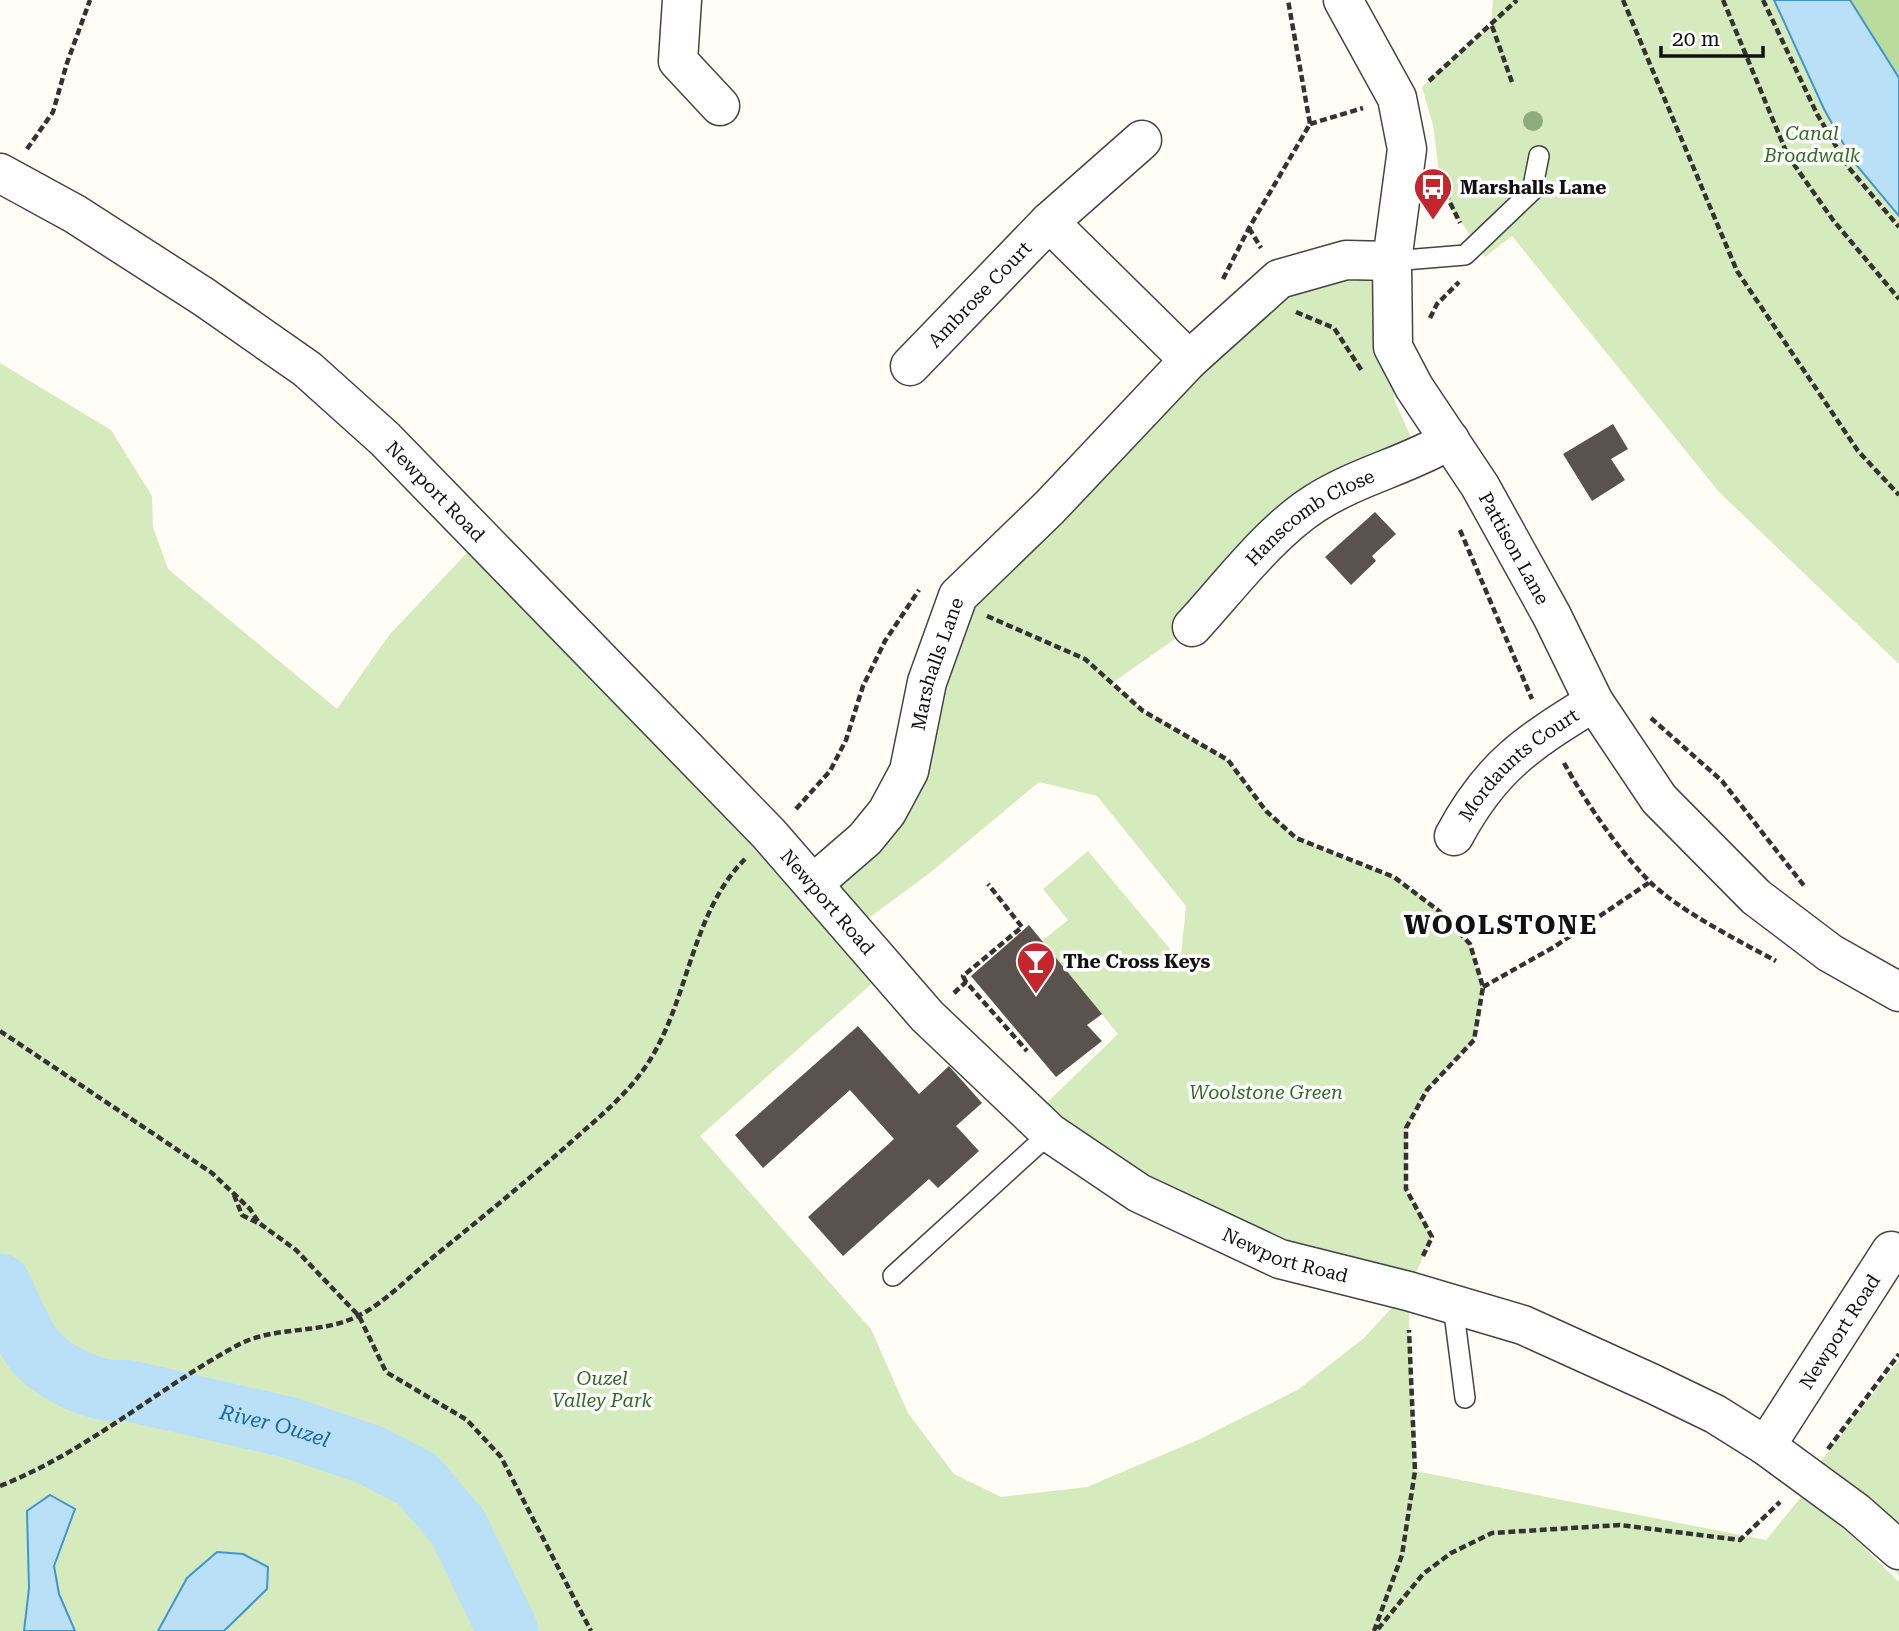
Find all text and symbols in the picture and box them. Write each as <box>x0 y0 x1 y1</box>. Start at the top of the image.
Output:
scale bar <box>1661 14 1762 58</box>
text: 20 m <box>1672 27 1720 51</box>
park label: Canal Broadwalk <box>1763 122 1861 167</box>
bus stop icon: Marshalls Lane <box>1412 166 1454 221</box>
place label: Marshalls Lane <box>1460 176 1606 199</box>
street label: Ambrose Court <box>923 237 1036 352</box>
street label: Newport Road <box>381 436 490 547</box>
street label: Hanscomb Close <box>1241 464 1378 571</box>
street label: Pattison Lane <box>1474 488 1554 609</box>
street label: Marshalls Lane <box>906 594 969 732</box>
street label: Mordaunts Court <box>1454 704 1583 825</box>
street label: Newport Road <box>776 845 879 959</box>
district label: WOOLSTONE <box>1404 910 1598 940</box>
bar icon: The Cross Keys <box>1015 940 1057 995</box>
place label: The Cross Keys <box>1063 950 1211 973</box>
park label: Woolstone Green <box>1189 1081 1343 1104</box>
street label: Newport Road <box>1219 1223 1351 1288</box>
street label: Newport Road <box>1795 1270 1885 1394</box>
park label: Ouzel Valley Park <box>552 1367 652 1412</box>
water label: River Ouzel <box>217 1400 333 1452</box>

